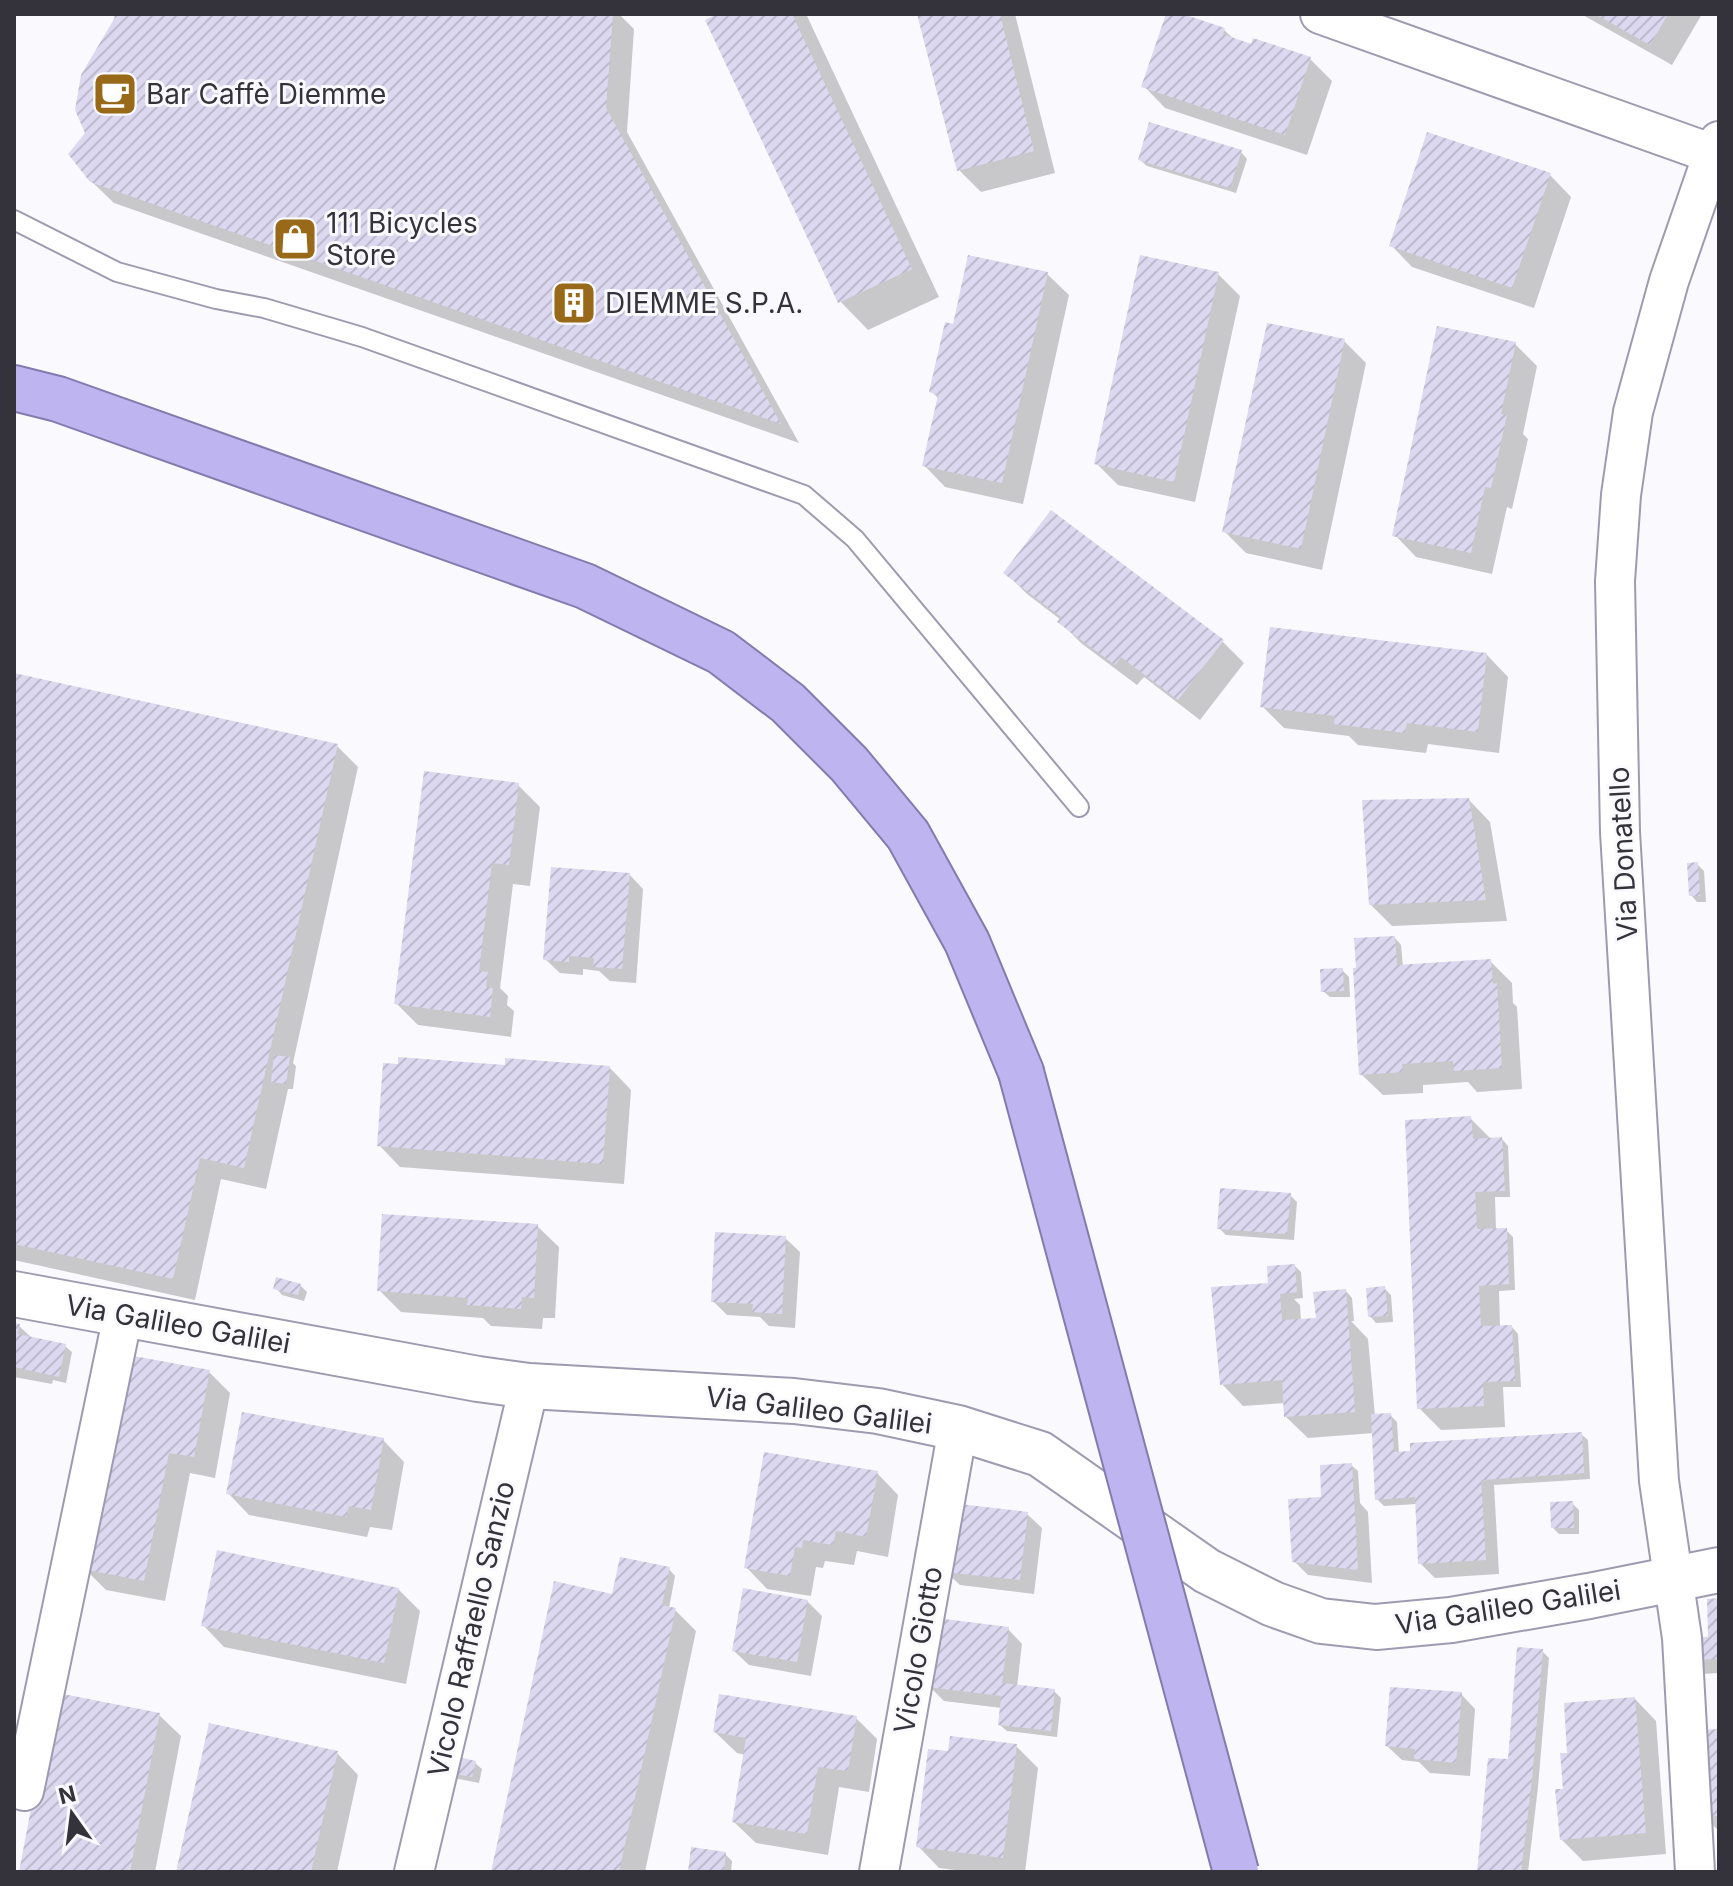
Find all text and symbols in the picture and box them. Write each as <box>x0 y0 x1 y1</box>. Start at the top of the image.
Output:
cafe icon: Bar Caffè Diemme <box>91 70 139 118</box>
place label: Bar Caffè Diemme <box>146 77 386 111</box>
place label: 111 Bicycles Store <box>326 206 478 272</box>
shop icon: 111 Bicycles Store <box>271 215 319 263</box>
building icon: DIEMME S.P.A. <box>550 279 598 327</box>
place label: DIEMME S.P.A. <box>605 286 803 320</box>
street label: Via Donatello <box>1601 766 1645 942</box>
street label: Via Galileo Galilei <box>63 1287 293 1361</box>
street label: Via Galileo Galilei <box>704 1379 934 1441</box>
street label: Vicolo Raffaello Sanzio <box>420 1478 522 1780</box>
street label: Vicolo Giotto <box>887 1564 949 1736</box>
street label: Via Galileo Galilei <box>1393 1572 1623 1642</box>
north arrow <box>32 1774 112 1854</box>
text: N <box>56 1780 78 1809</box>

